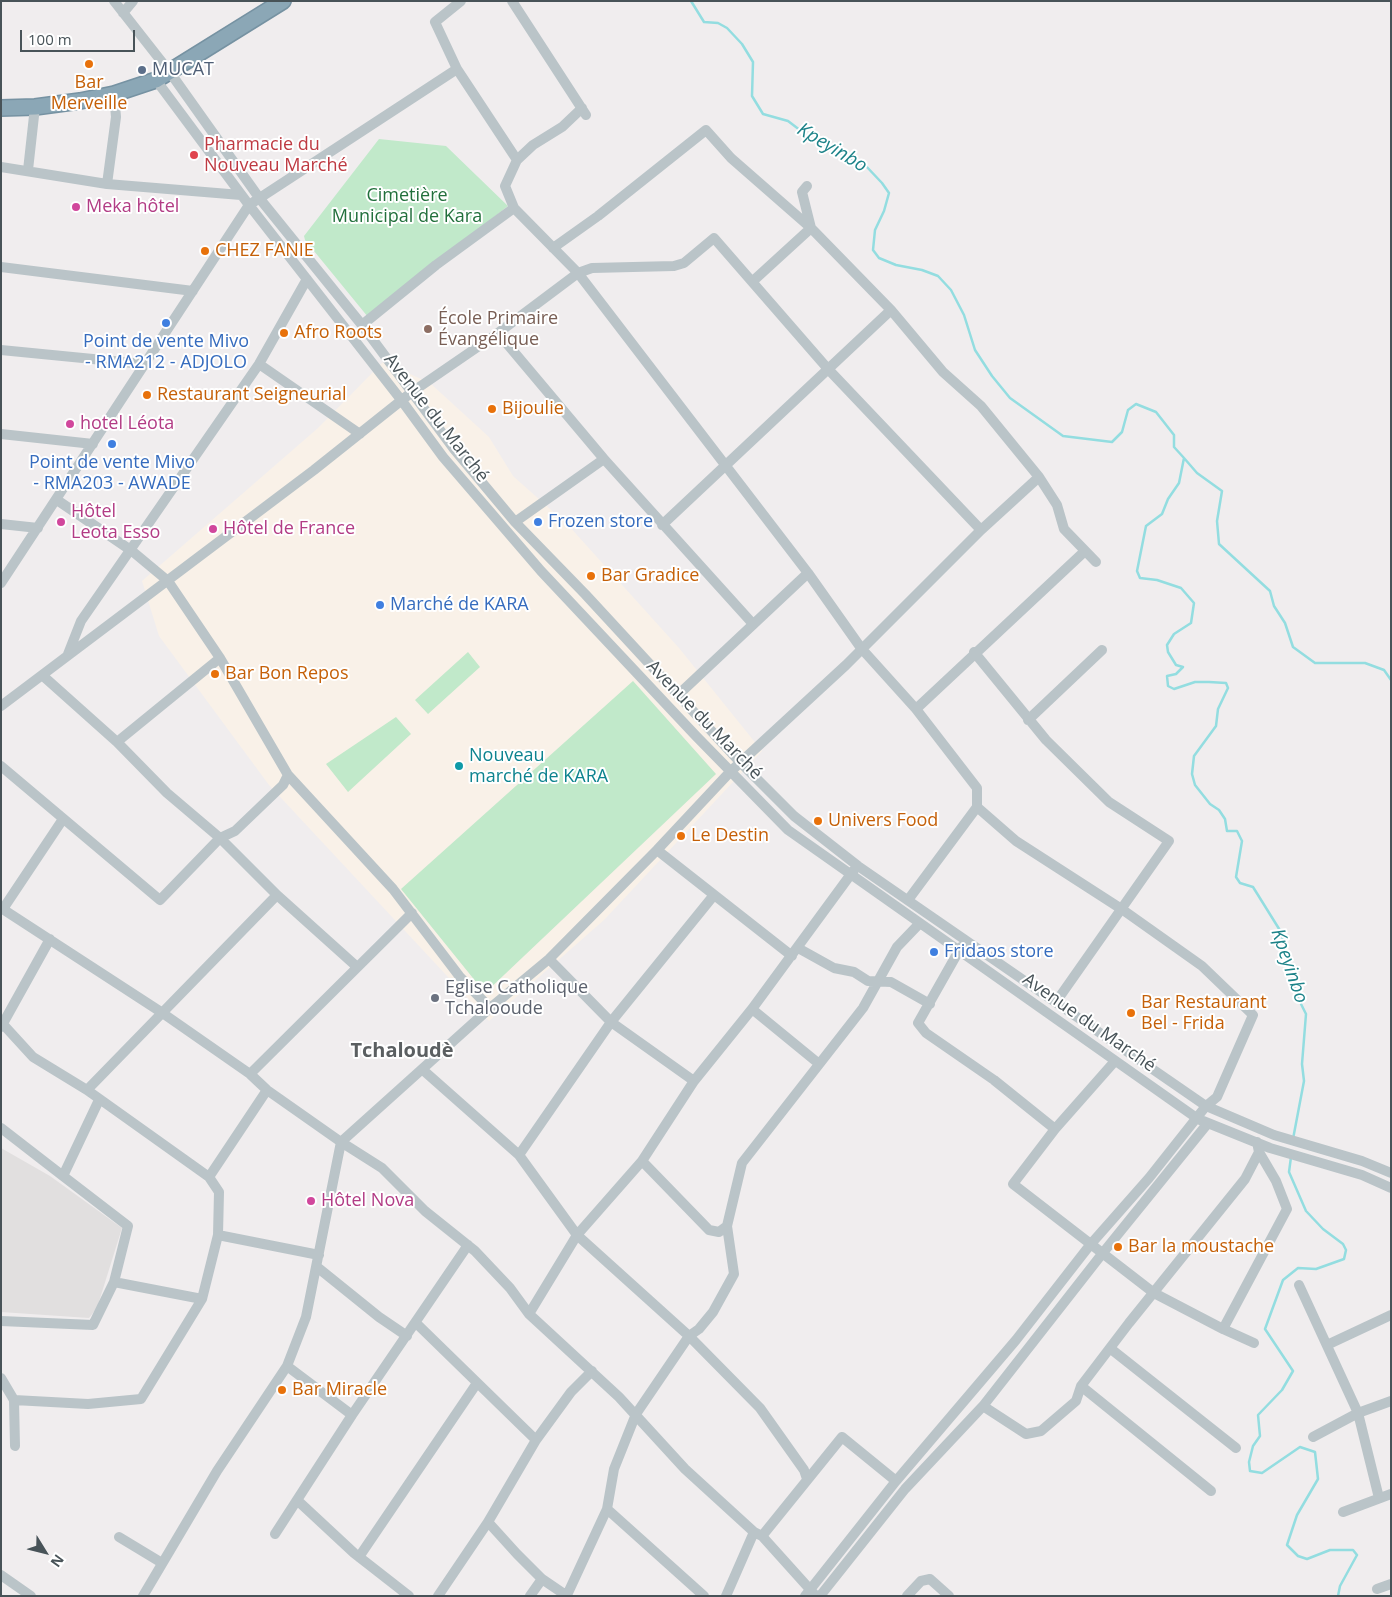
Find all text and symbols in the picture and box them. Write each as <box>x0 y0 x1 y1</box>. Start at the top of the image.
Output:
scale bar <box>22 20 138 52</box>
text: 100 m <box>28 29 72 49</box>
marker: Bar Merveille <box>83 58 95 70</box>
place label: MUCAT <box>152 59 214 81</box>
marker: MUCAT <box>136 64 148 76</box>
place label: Bar Merveille <box>51 72 127 115</box>
water label: Kpeyinbo <box>793 118 871 178</box>
place label: Pharmacie du Nouveau Marché <box>204 134 348 176</box>
marker: Pharmacie du Nouveau Marché <box>188 149 200 161</box>
park label: Cimetière Municipal de Kara <box>332 185 482 228</box>
place label: Meka hôtel <box>86 196 179 218</box>
marker: Meka hôtel <box>70 201 82 213</box>
place label: CHEZ FANIE <box>215 240 314 262</box>
marker: CHEZ FANIE <box>199 245 211 257</box>
place label: École Primaire Évangélique <box>438 308 558 350</box>
marker: Point de vente Mivo - RMA212 - ADJOLO <box>160 317 172 329</box>
place label: Afro Roots <box>294 322 382 344</box>
marker: École Primaire Évangélique <box>422 323 434 335</box>
marker: Afro Roots <box>278 327 290 339</box>
place label: Point de vente Mivo - RMA212 - ADJOLO <box>83 331 249 374</box>
street label: Avenue du Marché <box>379 349 493 487</box>
place label: Restaurant Seigneurial <box>157 384 347 406</box>
marker: Restaurant Seigneurial <box>141 389 153 401</box>
place label: Bijoulie <box>502 398 564 420</box>
marker: Bijoulie <box>486 403 498 415</box>
place label: hotel Léota <box>80 413 174 435</box>
marker: hotel Léota <box>64 418 76 430</box>
marker: Point de vente Mivo - RMA203 - AWADE <box>106 438 118 450</box>
place label: Point de vente Mivo - RMA203 - AWADE <box>29 452 195 494</box>
place label: Hôtel Leota Esso <box>71 501 160 544</box>
place label: Frozen store <box>548 511 653 533</box>
marker: Hôtel Leota Esso <box>55 516 67 528</box>
marker: Frozen store <box>532 516 544 528</box>
place label: Hôtel de France <box>223 518 355 540</box>
marker: Hôtel de France <box>207 523 219 535</box>
place label: Bar Gradice <box>601 565 699 587</box>
marker: Bar Gradice <box>585 570 597 582</box>
place label: Marché de KARA <box>390 594 529 616</box>
marker: Marché de KARA <box>374 599 386 611</box>
street label: Avenue du Marché <box>642 656 766 784</box>
place label: Bar Bon Repos <box>225 663 348 685</box>
marker: Bar Bon Repos <box>209 668 221 680</box>
place label: Nouveau marché de KARA <box>469 745 608 788</box>
marker: Nouveau marché de KARA <box>453 760 465 772</box>
place label: Univers Food <box>828 810 938 832</box>
marker: Univers Food <box>812 815 824 827</box>
place label: Le Destin <box>691 825 769 847</box>
marker: Le Destin <box>675 830 687 842</box>
water label: Kpeyinbo <box>1266 926 1312 1006</box>
place label: Fridaos store <box>944 941 1054 963</box>
marker: Fridaos store <box>928 946 940 958</box>
street label: Avenue du Marché <box>1018 969 1160 1077</box>
place label: Eglise Catholique Tchalooude <box>445 977 588 1020</box>
marker: Eglise Catholique Tchalooude <box>429 992 441 1004</box>
place label: Bar Restaurant Bel - Frida <box>1141 992 1267 1034</box>
marker: Bar Restaurant Bel - Frida <box>1125 1007 1137 1019</box>
district label: Tchaloudè <box>350 1039 454 1063</box>
place label: Hôtel Nova <box>321 1190 414 1212</box>
marker: Hôtel Nova <box>305 1195 317 1207</box>
place label: Bar la moustache <box>1128 1236 1274 1258</box>
marker: Bar la moustache <box>1112 1241 1124 1253</box>
place label: Bar Miracle <box>292 1379 387 1401</box>
marker: Bar Miracle <box>276 1384 288 1396</box>
north arrow <box>20 1527 70 1577</box>
text: N <box>47 1551 69 1571</box>

